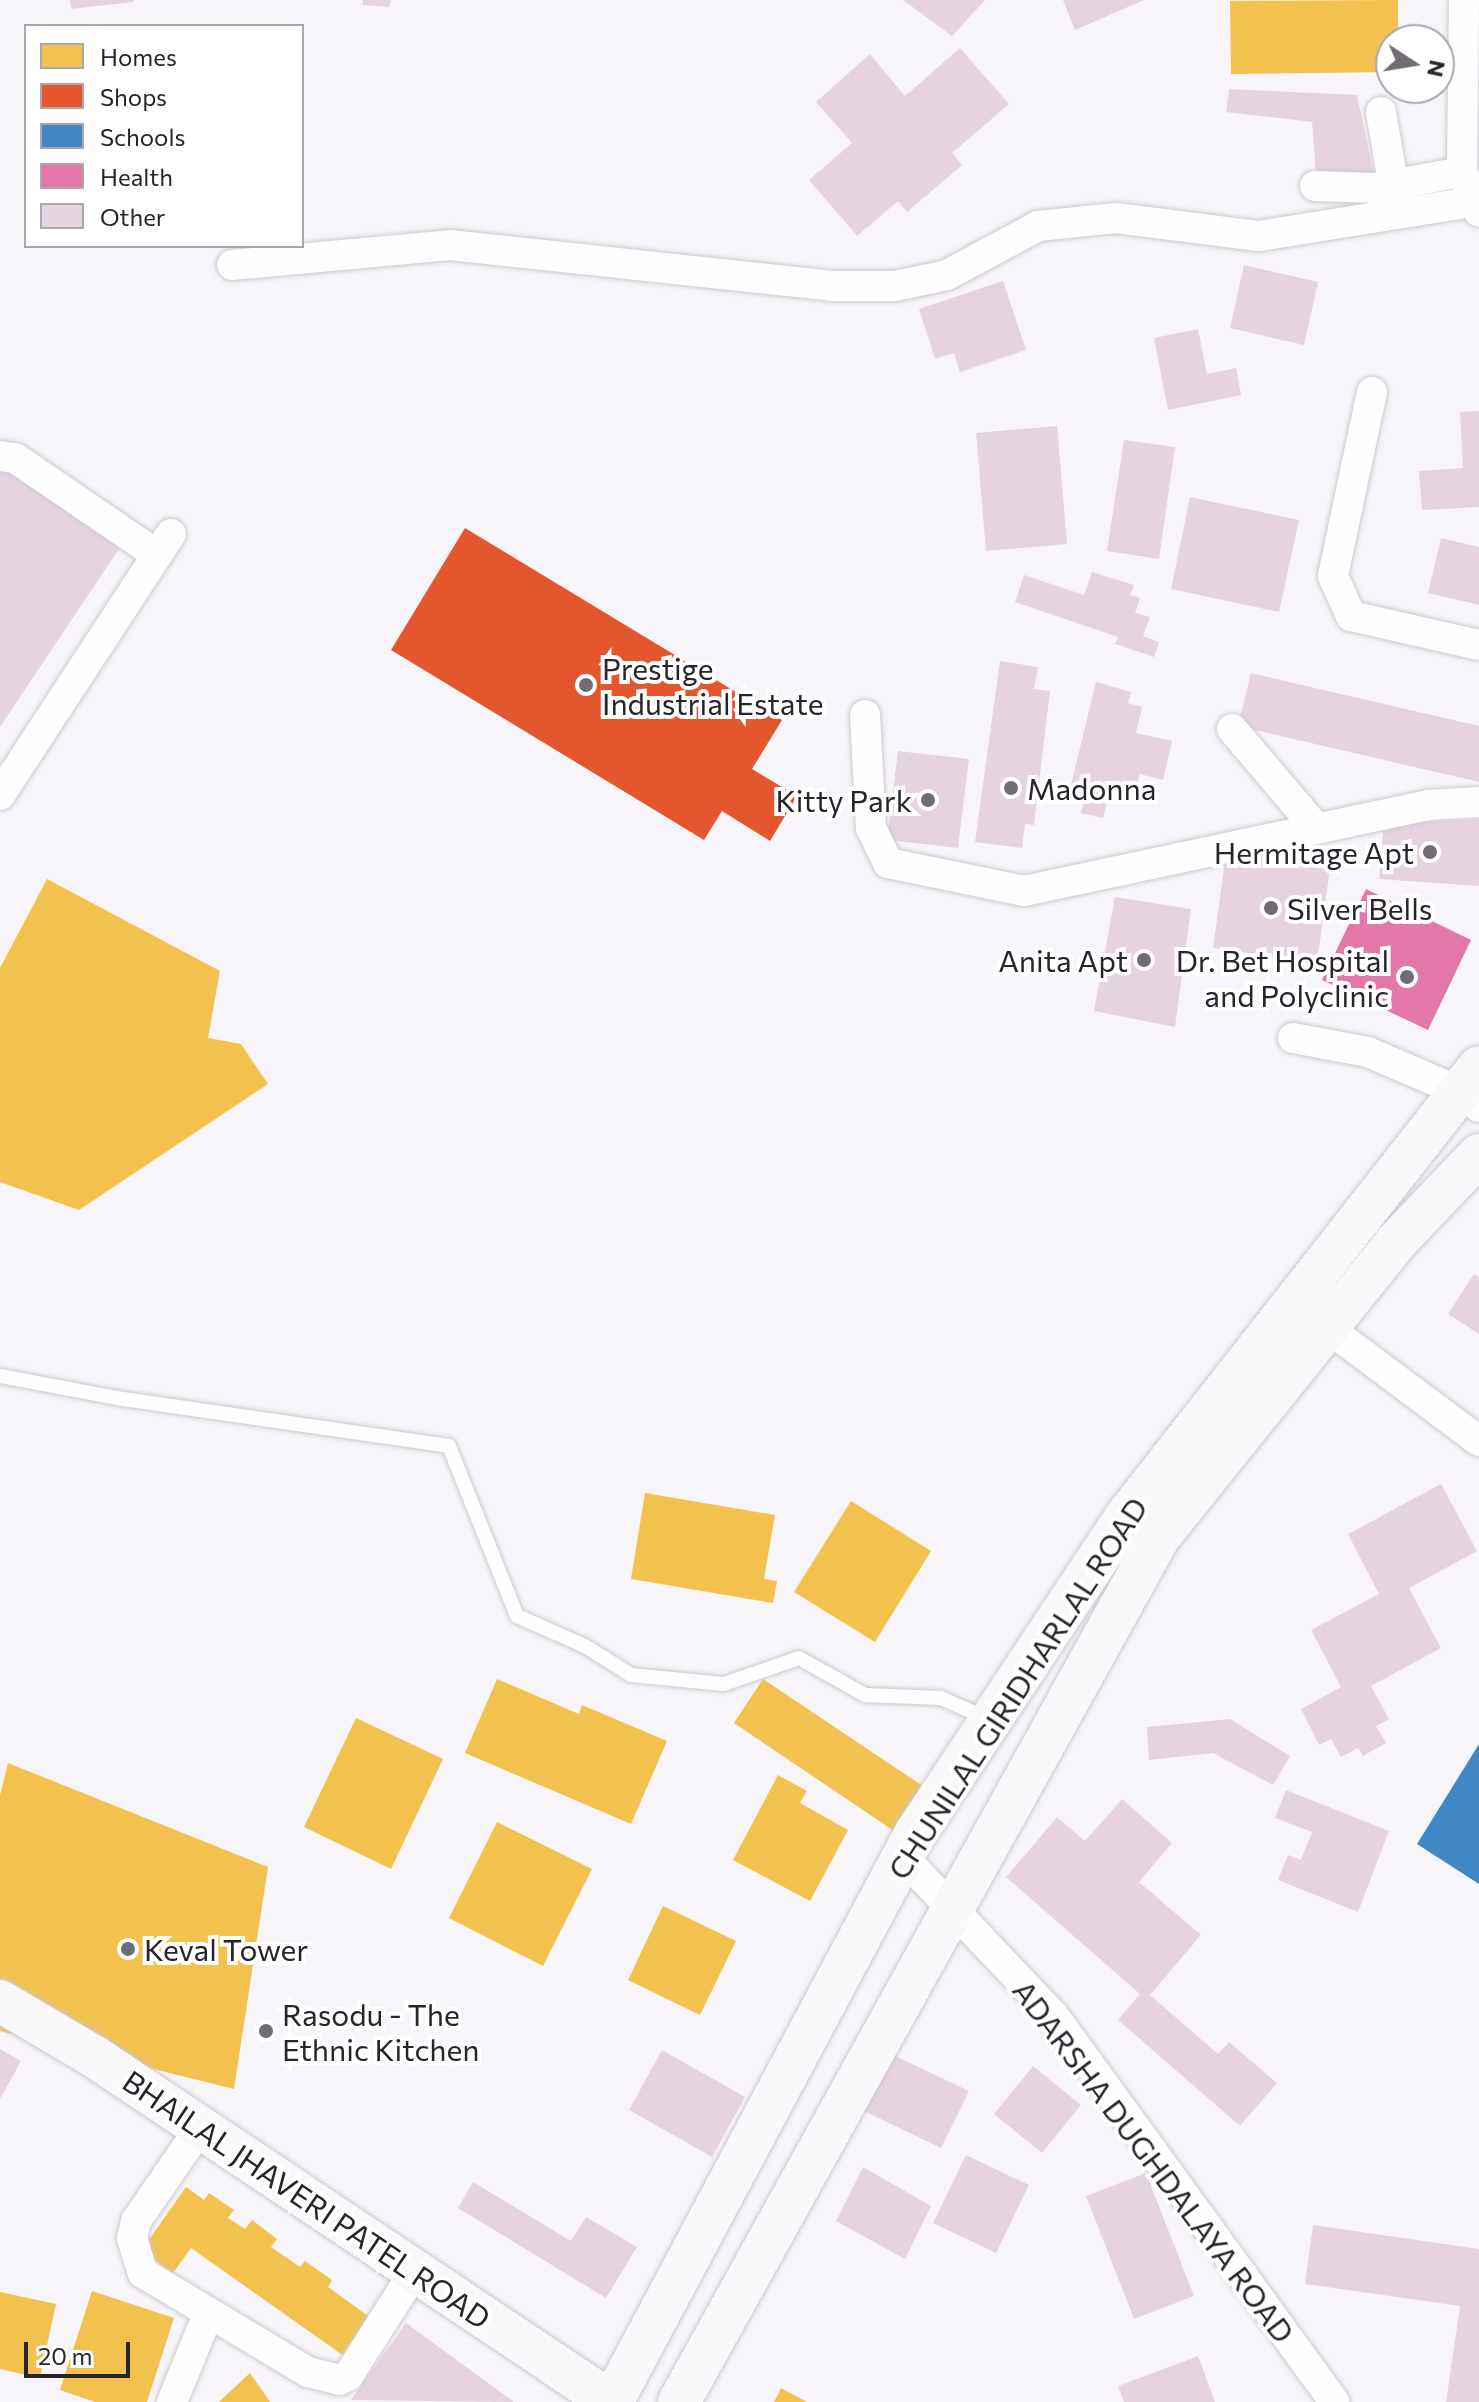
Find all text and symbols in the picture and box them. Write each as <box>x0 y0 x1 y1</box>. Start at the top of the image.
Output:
legend <box>24 24 304 248</box>
north arrow <box>1375 24 1455 104</box>
text: Homes <box>100 42 177 71</box>
text: N <box>1422 58 1452 80</box>
text: Shops <box>100 82 167 111</box>
text: Schools <box>100 122 185 151</box>
text: Health <box>100 162 173 191</box>
text: Other <box>100 202 165 231</box>
place label: Prestige Industrial Estate <box>602 650 823 720</box>
marker: Prestige Industrial Estate <box>577 676 595 694</box>
place label: Madonna <box>1027 770 1156 806</box>
marker: Madonna <box>1002 779 1020 797</box>
place label: Kitty Park <box>776 782 912 818</box>
marker: Kitty Park <box>919 791 937 809</box>
place label: Hermitage Apt <box>1214 834 1414 870</box>
marker: Hermitage Apt <box>1421 843 1439 861</box>
place label: Silver Bells <box>1287 890 1432 926</box>
marker: Silver Bells <box>1262 899 1280 917</box>
place label: Anita Apt <box>998 942 1128 978</box>
place label: Dr. Bet Hospital and Polyclinic <box>1176 942 1389 1012</box>
marker: Anita Apt <box>1135 951 1153 969</box>
marker: Dr. Bet Hospital and Polyclinic <box>1396 966 1418 988</box>
street label: CHUNILAL GIRIDHARLAL ROAD <box>880 1490 1154 1886</box>
place label: Keval Tower <box>144 1931 308 1967</box>
marker: Keval Tower <box>119 1940 137 1958</box>
street label: ADARSHA DUGHDALAYA ROAD <box>1006 1973 1302 2349</box>
place label: Rasodu - The Ethnic Kitchen <box>282 1996 479 2066</box>
marker: Rasodu - The Ethnic Kitchen <box>257 2022 275 2040</box>
street label: BHAILAL JHAVERI PATEL ROAD <box>116 2062 498 2336</box>
scale bar <box>28 2326 134 2376</box>
text: 20 m <box>38 2341 92 2370</box>

